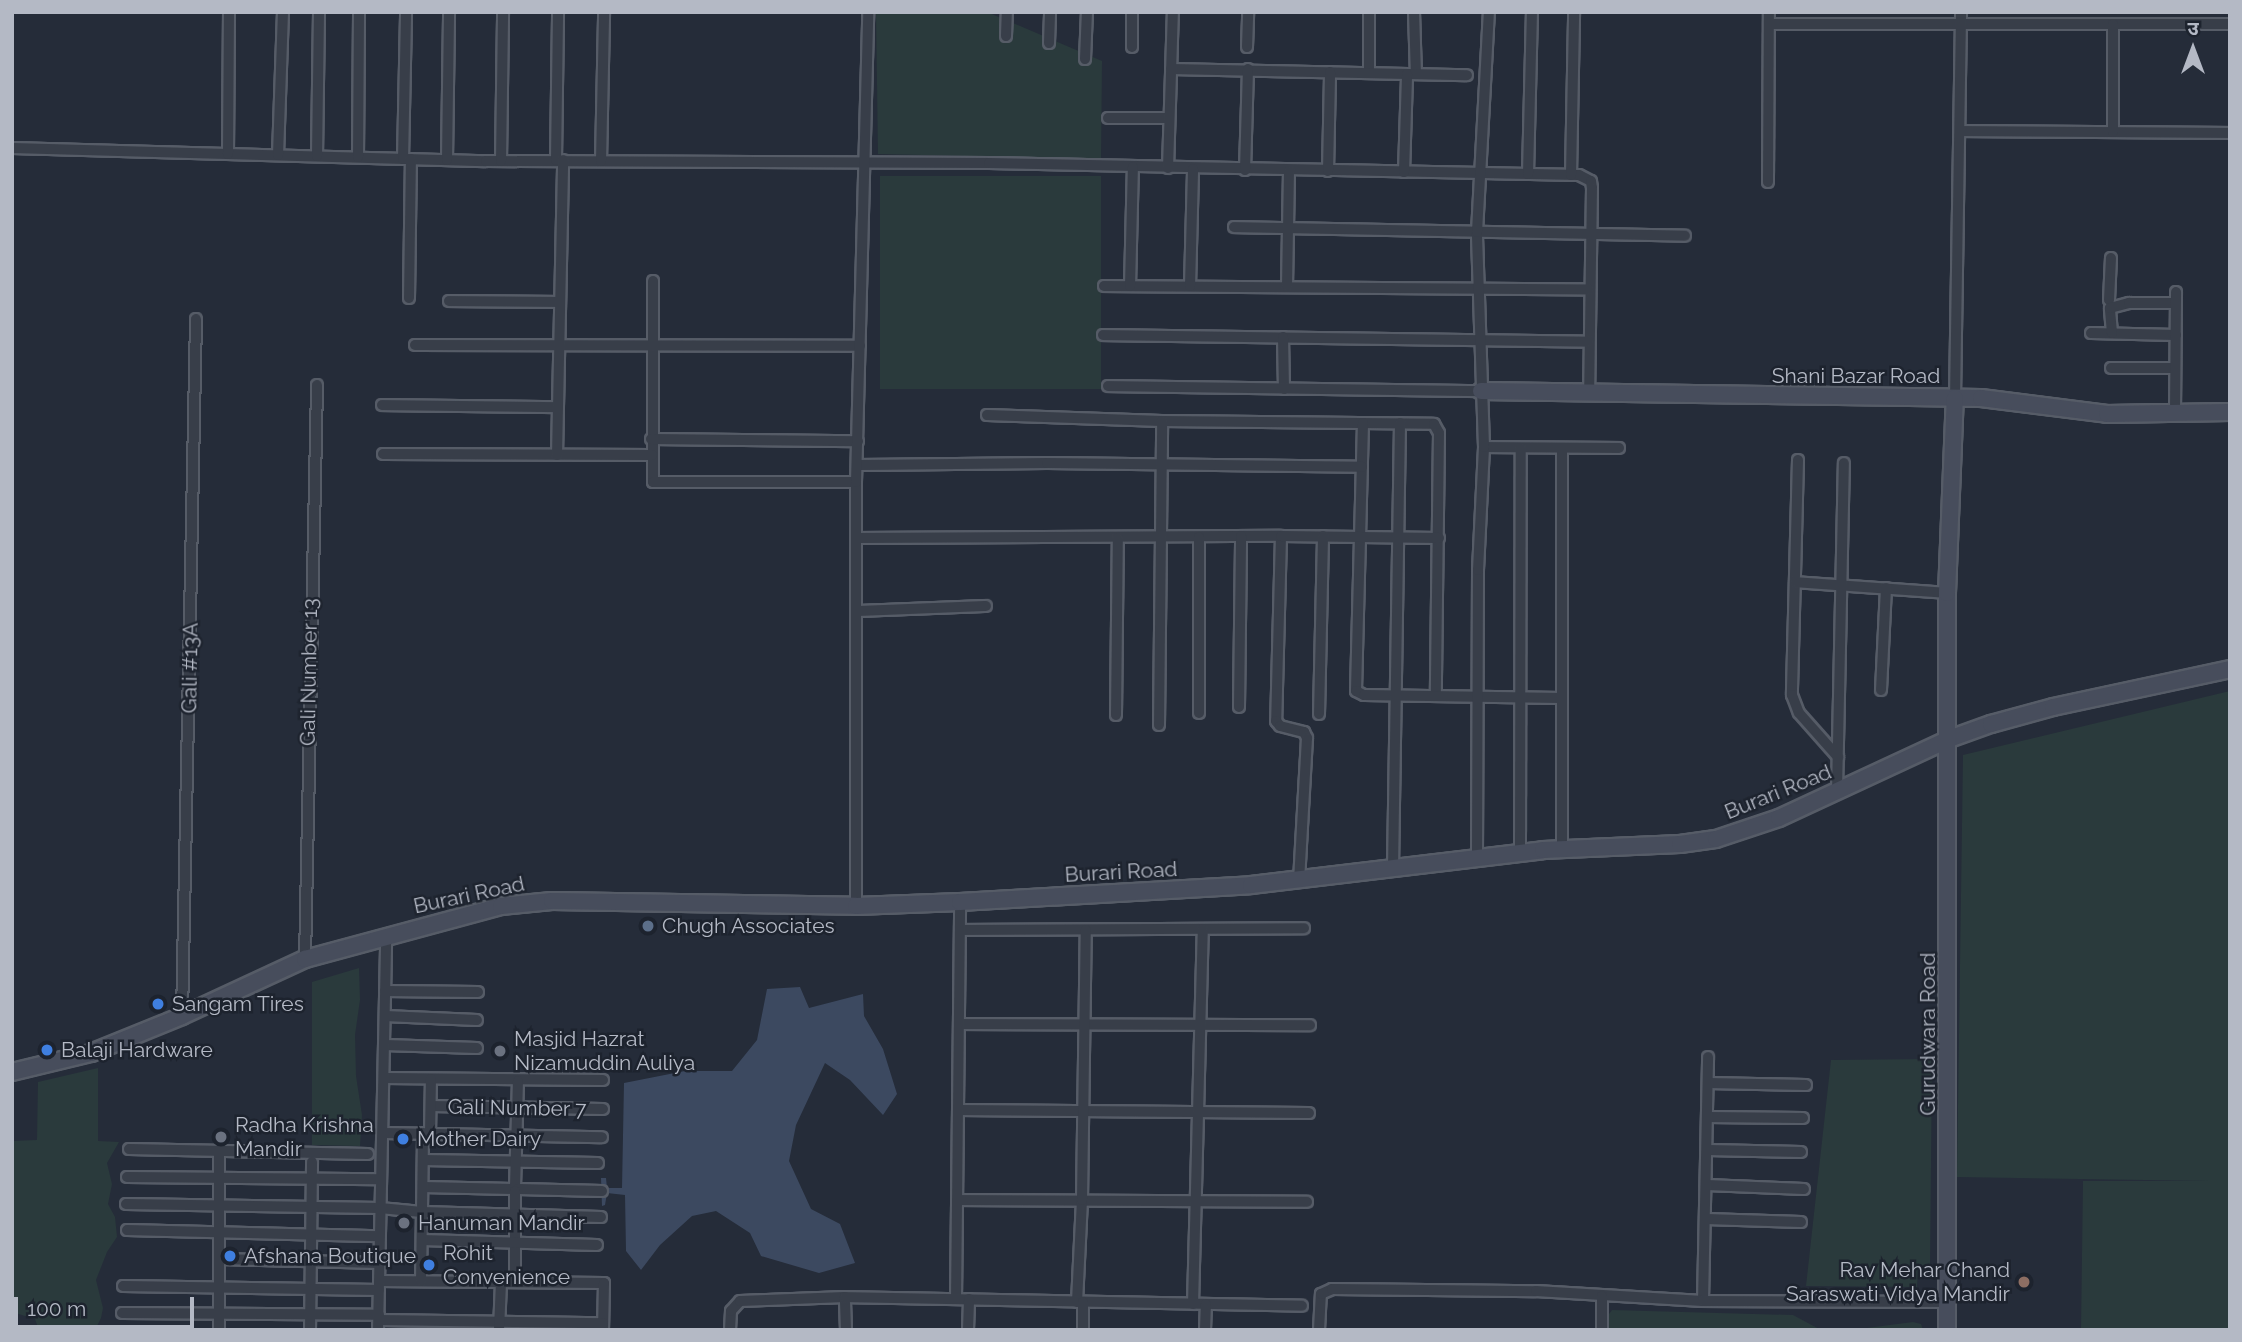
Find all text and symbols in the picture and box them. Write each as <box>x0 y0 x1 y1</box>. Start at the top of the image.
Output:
north arrow <box>2158 14 2228 84</box>
text: उ <box>2187 17 2199 39</box>
street label: Shani Bazar Road <box>1772 363 1940 389</box>
street label: Gali Number 13 <box>295 598 323 746</box>
street label: Gali #13A <box>177 622 203 714</box>
street label: Burari Road <box>1721 759 1835 825</box>
street label: Burari Road <box>1064 856 1178 888</box>
street label: Burari Road <box>411 871 527 919</box>
place label: Chugh Associates <box>662 913 835 939</box>
marker: Chugh Associates <box>640 918 656 934</box>
street label: Gurudwara Road <box>1915 952 1941 1116</box>
place label: Sangam Tires <box>172 991 304 1017</box>
marker: Sangam Tires <box>150 996 166 1012</box>
place label: Masjid Hazrat Nizamuddin Auliya <box>514 1026 696 1076</box>
place label: Balaji Hardware <box>61 1037 213 1063</box>
marker: Balaji Hardware <box>39 1042 55 1058</box>
marker: Masjid Hazrat Nizamuddin Auliya <box>492 1043 508 1059</box>
street label: Gali Number 7 <box>447 1094 587 1122</box>
place label: Radha Krishna Mandir <box>235 1112 374 1162</box>
place label: Mother Dairy <box>417 1126 542 1152</box>
marker: Radha Krishna Mandir <box>213 1129 229 1145</box>
marker: Mother Dairy <box>395 1131 411 1147</box>
place label: Hanuman Mandir <box>418 1210 585 1236</box>
marker: Hanuman Mandir <box>396 1215 412 1231</box>
place label: Rohit Convenience <box>443 1240 570 1290</box>
place label: Afshana Boutique <box>244 1243 416 1269</box>
marker: Afshana Boutique <box>222 1248 238 1264</box>
marker: Rohit Convenience <box>421 1257 437 1273</box>
place label: Rav Mehar Chand Saraswati Vidya Mandir <box>1785 1257 2010 1307</box>
marker: Rav Mehar Chand Saraswati Vidya Mandir <box>2016 1274 2032 1290</box>
scale bar <box>18 1282 198 1326</box>
text: 100 m <box>27 1296 86 1321</box>

